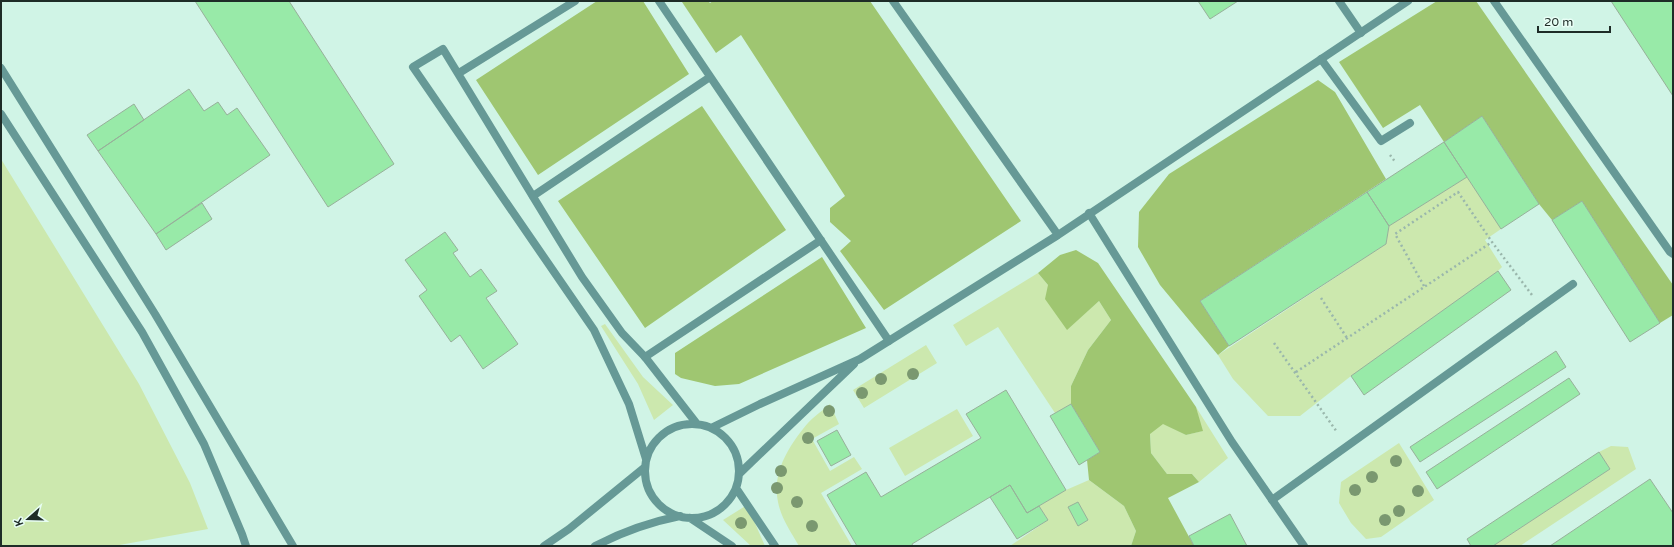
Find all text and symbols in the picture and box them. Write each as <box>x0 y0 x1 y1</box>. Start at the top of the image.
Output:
scale bar <box>1538 8 1610 34</box>
text: 20 m <box>1544 15 1573 29</box>
north arrow <box>8 499 48 539</box>
text: K <box>11 516 26 528</box>

